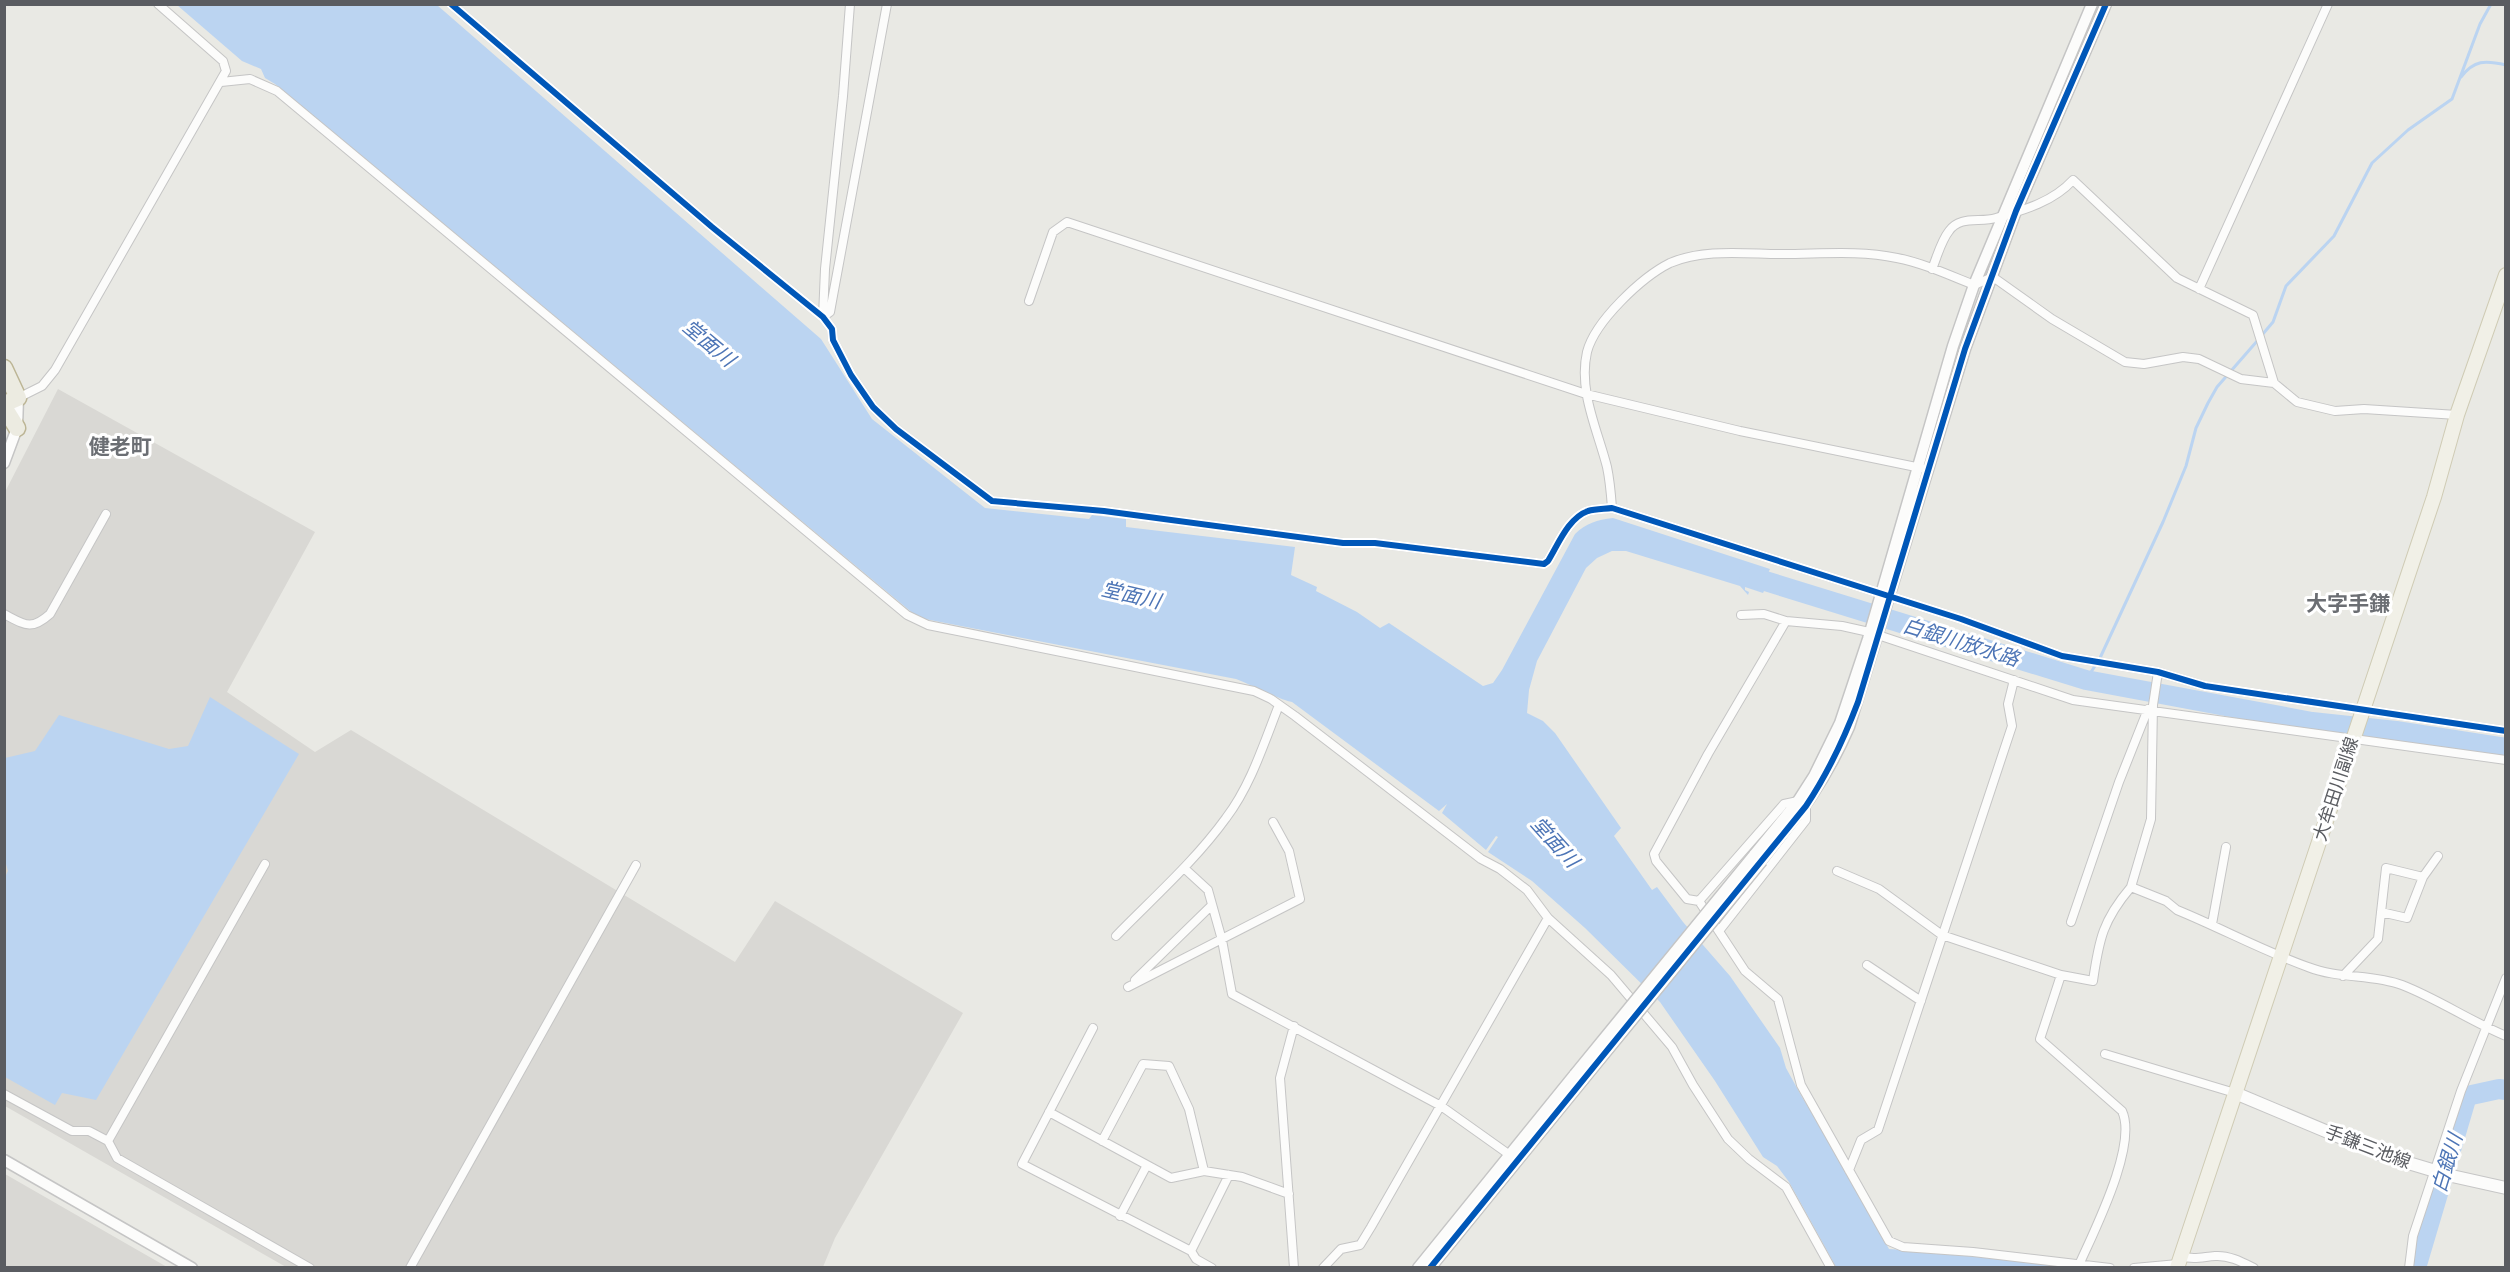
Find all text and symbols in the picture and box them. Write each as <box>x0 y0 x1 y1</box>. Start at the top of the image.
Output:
water label: 堂面川 <box>678 315 741 373</box>
district label: 健老町 <box>89 435 152 459</box>
water label: 堂面川 <box>1099 578 1165 614</box>
district label: 大字手鎌 <box>2306 592 2390 616</box>
water label: 白銀川放水路 <box>1900 614 2024 672</box>
street label: 大牟田川副線 <box>2309 734 2363 844</box>
water label: 堂面川 <box>1526 812 1585 874</box>
street label: 手鎌三池線 <box>2322 1121 2414 1173</box>
water label: 白銀川 <box>2428 1129 2468 1195</box>

